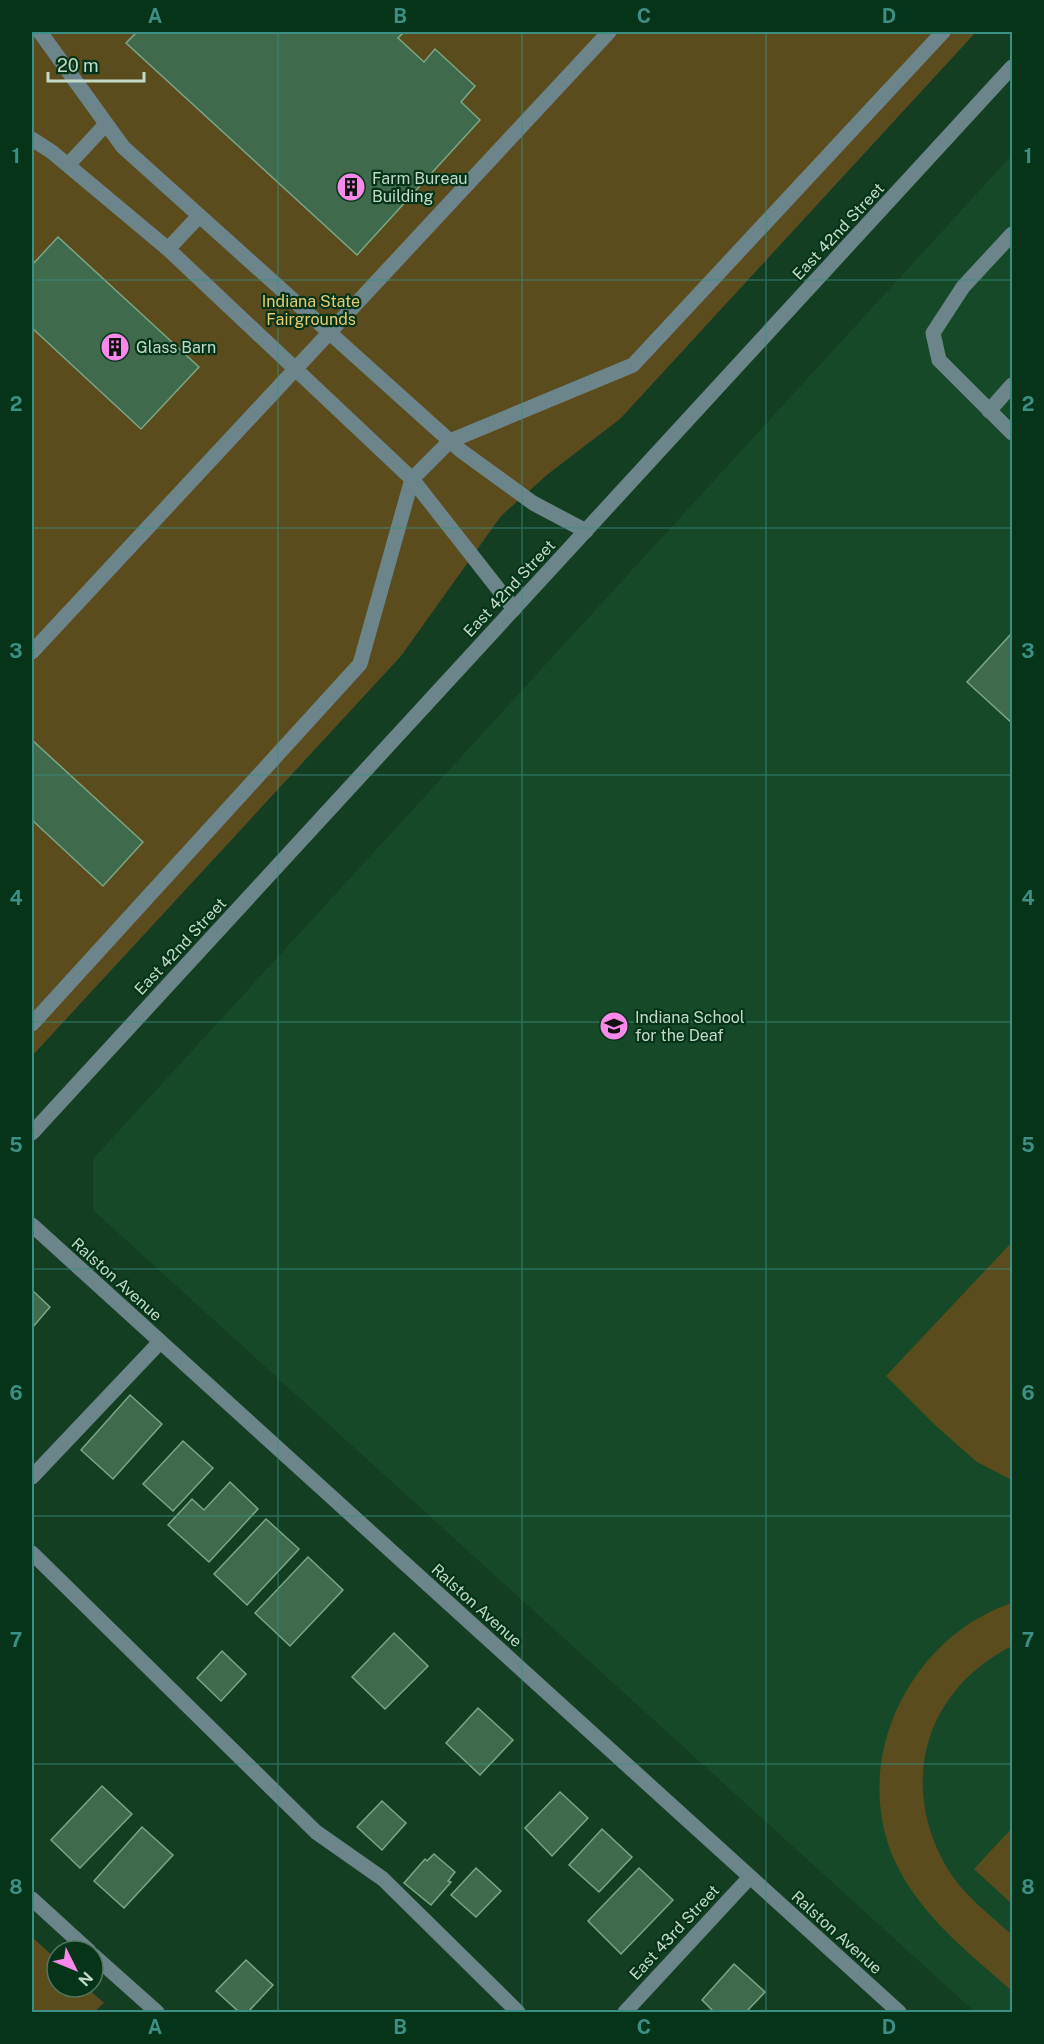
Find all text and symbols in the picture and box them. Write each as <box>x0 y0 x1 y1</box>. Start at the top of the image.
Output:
text: A <box>148 4 162 28</box>
text: B <box>393 4 407 28</box>
text: C <box>637 4 651 28</box>
text: D <box>882 4 896 28</box>
scale bar <box>48 45 144 83</box>
text: 20 m <box>57 55 99 76</box>
text: 1 <box>12 144 20 168</box>
text: 1 <box>1024 144 1032 168</box>
place label: Farm Bureau Building <box>372 169 468 206</box>
building icon: Farm Bureau Building <box>335 171 367 203</box>
street label: East 42nd Street <box>789 179 888 284</box>
park label: Indiana State Fairgrounds <box>262 292 360 329</box>
building icon: Glass Barn <box>99 331 131 363</box>
place label: Glass Barn <box>136 338 216 357</box>
text: 2 <box>10 392 22 416</box>
text: 2 <box>1022 392 1034 416</box>
street label: East 42nd Street <box>460 536 559 641</box>
text: 3 <box>9 639 23 663</box>
text: 3 <box>1021 639 1035 663</box>
text: 4 <box>9 886 23 910</box>
text: 4 <box>1021 886 1035 910</box>
street label: East 42nd Street <box>131 894 230 999</box>
place label: Indiana School for the Deaf <box>635 1008 745 1045</box>
school or university icon: Indiana School for the Deaf <box>598 1010 630 1042</box>
text: 5 <box>9 1133 23 1157</box>
text: 5 <box>1021 1133 1035 1157</box>
street label: Ralston Avenue <box>68 1234 166 1325</box>
text: 6 <box>9 1381 23 1405</box>
text: 6 <box>1021 1381 1035 1405</box>
street label: Ralston Avenue <box>428 1560 526 1651</box>
text: 7 <box>10 1628 22 1652</box>
text: 7 <box>1022 1628 1034 1652</box>
text: 8 <box>9 1875 23 1899</box>
text: 8 <box>1021 1875 1035 1899</box>
street label: East 43rd Street <box>625 1881 723 1984</box>
street label: Ralston Avenue <box>788 1887 886 1978</box>
north arrow <box>45 1939 105 1999</box>
text: N <box>74 1968 97 1990</box>
text: A <box>148 2015 162 2039</box>
text: B <box>393 2015 407 2039</box>
text: C <box>637 2015 651 2039</box>
text: D <box>882 2015 896 2039</box>

